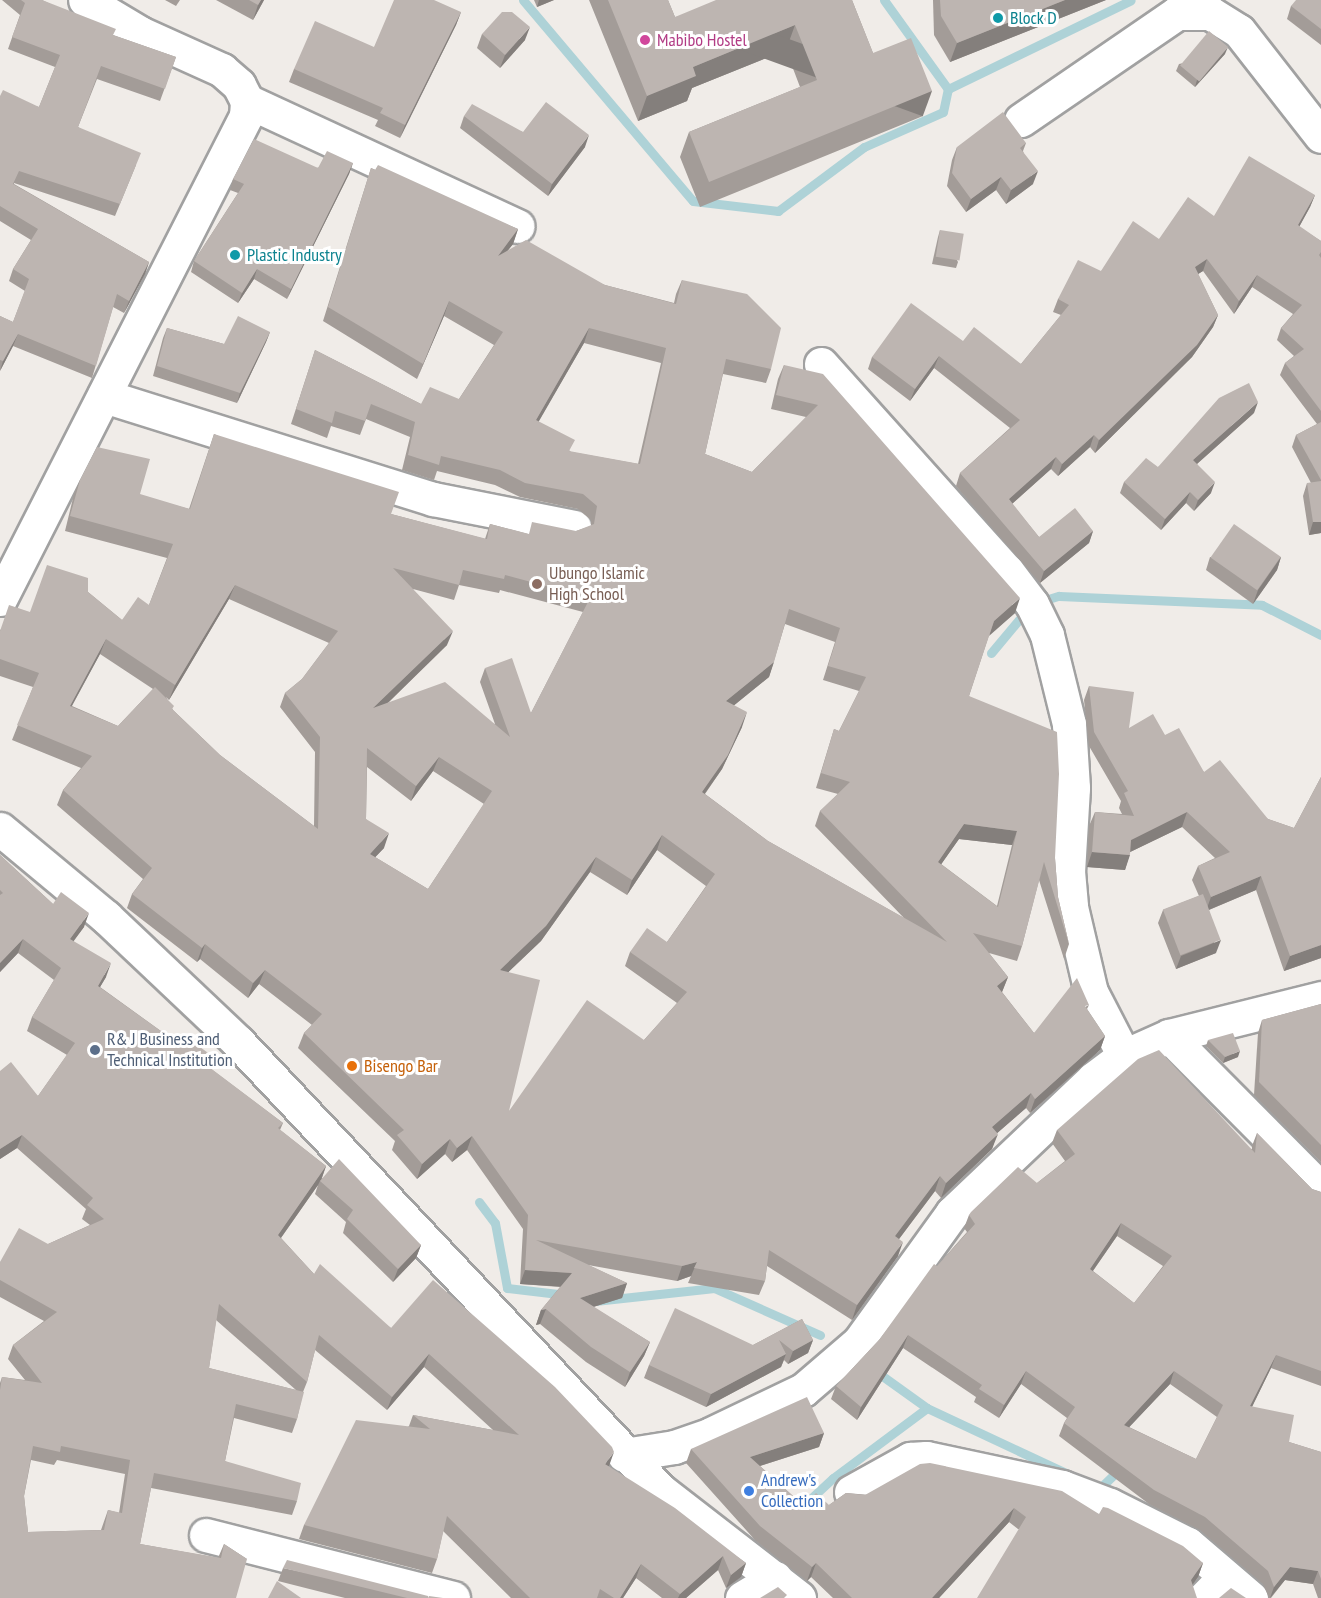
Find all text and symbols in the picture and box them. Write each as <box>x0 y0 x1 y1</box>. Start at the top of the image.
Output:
place label: Block D <box>1010 7 1057 29</box>
marker: Block D <box>991 11 1005 25</box>
place label: Mabibo Hostel <box>657 29 747 51</box>
marker: Mabibo Hostel <box>638 33 652 47</box>
place label: Plastic Industry <box>247 244 342 266</box>
marker: Plastic Industry <box>228 248 242 262</box>
place label: Ubungo Islamic High School <box>549 563 645 606</box>
marker: Ubungo Islamic High School <box>530 577 544 591</box>
place label: R& J Business and Technical Institution <box>107 1029 233 1072</box>
marker: R& J Business and Technical Institution <box>88 1043 102 1057</box>
place label: Bisengo Bar <box>364 1055 438 1077</box>
marker: Bisengo Bar <box>345 1059 359 1073</box>
place label: Andrew's Collection <box>761 1470 823 1512</box>
marker: Andrew's Collection <box>742 1484 756 1498</box>

